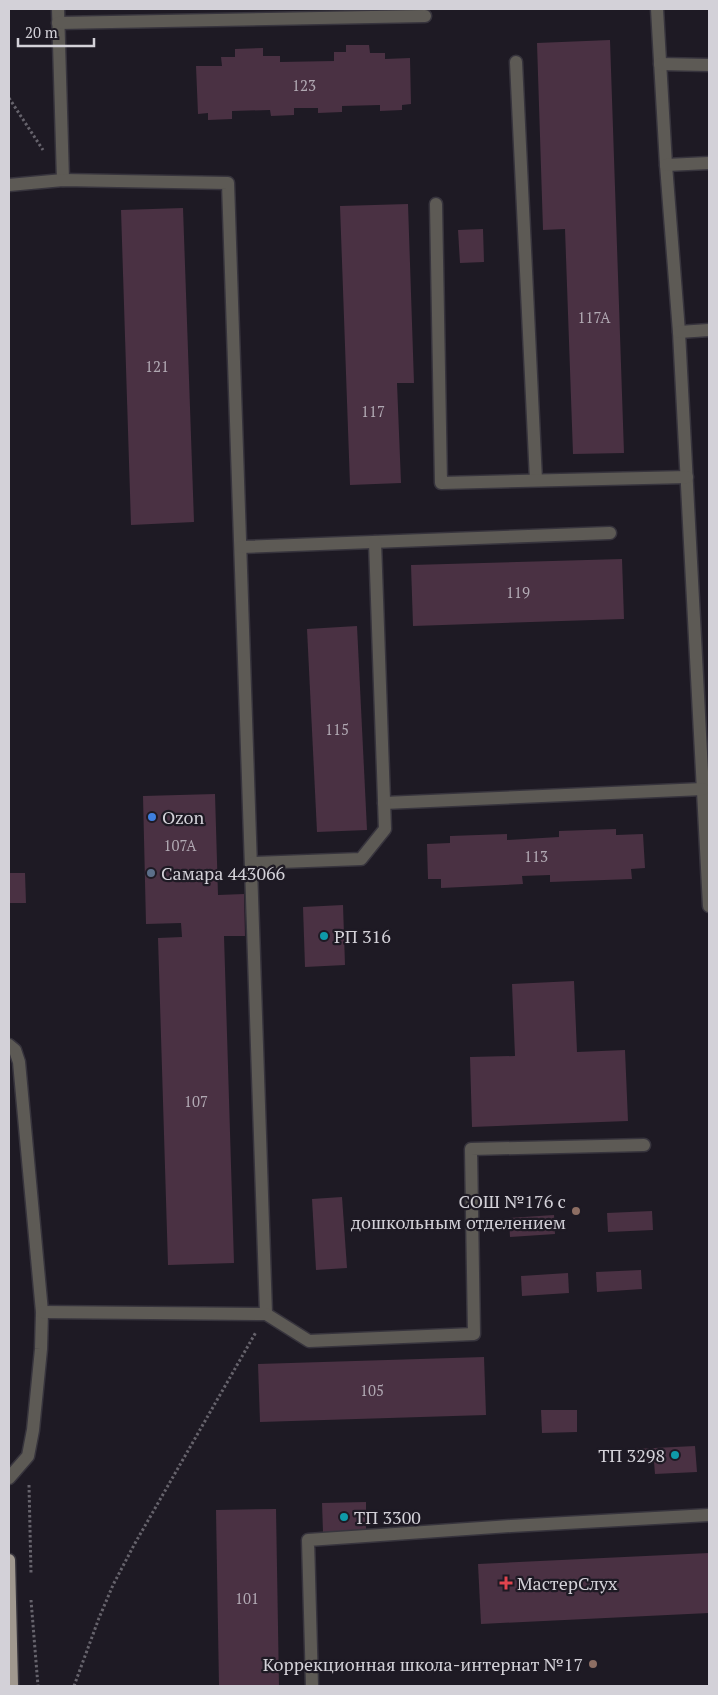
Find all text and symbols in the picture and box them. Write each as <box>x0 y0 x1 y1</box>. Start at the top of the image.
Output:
scale bar <box>18 15 94 47</box>
text: 20 m <box>25 22 58 42</box>
house number: 123 <box>292 75 316 95</box>
house number: 117А <box>577 307 611 327</box>
house number: 121 <box>145 356 169 376</box>
house number: 117 <box>361 401 385 421</box>
house number: 119 <box>506 582 530 602</box>
house number: 115 <box>325 719 349 739</box>
place label: Ozon <box>162 805 205 829</box>
marker: Ozon <box>146 811 158 823</box>
house number: 107А <box>163 835 197 855</box>
house number: 113 <box>524 846 548 866</box>
place label: Самара 443066 <box>161 861 286 885</box>
marker: Самара 443066 <box>145 867 157 879</box>
place label: РП 316 <box>334 924 391 948</box>
marker: РП 316 <box>318 930 330 942</box>
house number: 107 <box>184 1091 208 1111</box>
place label: СОШ №176 с дошкольным отделением <box>351 1189 566 1234</box>
marker: СОШ №176 с дошкольным отделением <box>570 1205 582 1217</box>
house number: 105 <box>360 1380 384 1400</box>
place label: ТП 3298 <box>598 1443 665 1467</box>
marker: ТП 3298 <box>669 1449 681 1461</box>
place label: ТП 3300 <box>354 1505 421 1529</box>
marker: ТП 3300 <box>338 1511 350 1523</box>
place label: МастерСлух <box>517 1571 618 1595</box>
marker: МастерСлух <box>499 1576 513 1590</box>
house number: 101 <box>235 1588 259 1608</box>
place label: Коррекционная школа-интернат №17 <box>263 1652 583 1676</box>
marker: Коррекционная школа-интернат №17 <box>587 1658 599 1670</box>

